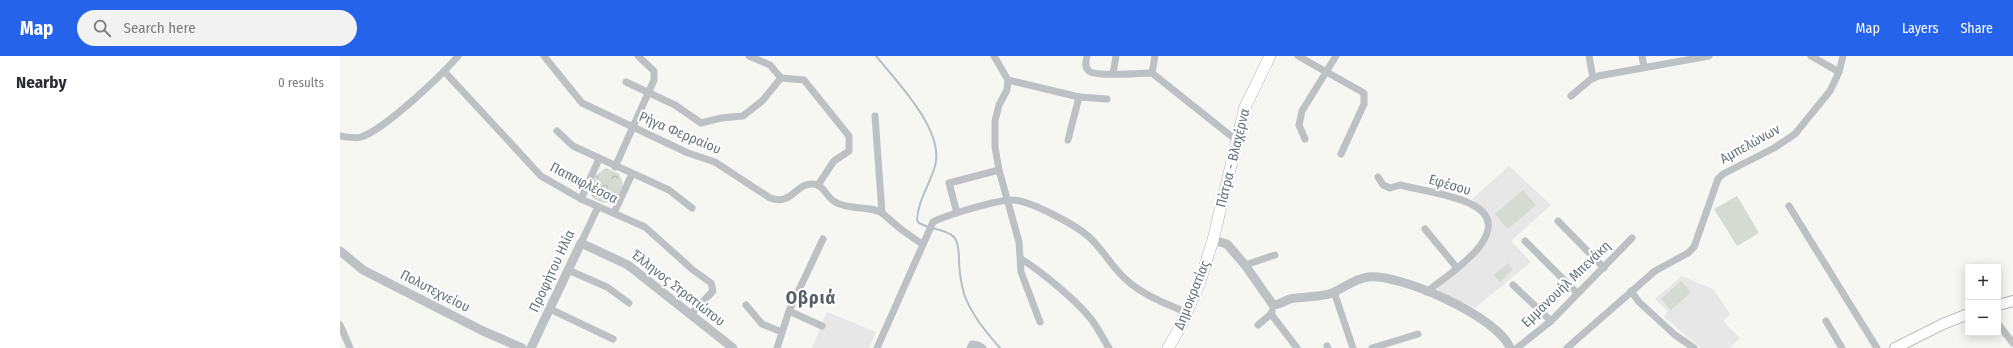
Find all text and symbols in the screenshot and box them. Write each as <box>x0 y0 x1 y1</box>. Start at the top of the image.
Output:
search box <box>77 10 357 46</box>
text: Map <box>20 17 53 40</box>
icon: search <box>91 17 113 39</box>
text: Search here <box>123 19 196 37</box>
text: Map <box>1856 20 1880 37</box>
text: Layers <box>1902 20 1938 37</box>
text: Share <box>1960 20 1993 37</box>
text: Nearby <box>16 72 67 93</box>
text: 0 results <box>278 75 324 90</box>
street label: Πάτρα - Βλαχέρνα <box>1212 107 1254 209</box>
street label: Ρήγα Φερραίου <box>636 108 724 158</box>
street label: Αμπελώνων <box>1717 121 1783 167</box>
street label: Παπαφλέσσα <box>547 159 621 207</box>
street label: Εφέσου <box>1427 171 1473 199</box>
street label: Προφήτου Ηλία <box>526 227 578 315</box>
street label: Εμμανουήλ Μπενάκη <box>1518 237 1614 331</box>
street label: Έλληνος Στρατιώτου <box>628 246 728 330</box>
street label: Δημοκρατίας <box>1170 258 1214 332</box>
map controls <box>1965 264 2001 336</box>
button: + <box>1965 264 2001 300</box>
street label: Πολυτεχνείου <box>397 266 473 316</box>
district label: Οβριά <box>786 287 836 309</box>
button: − <box>1965 300 2001 336</box>

